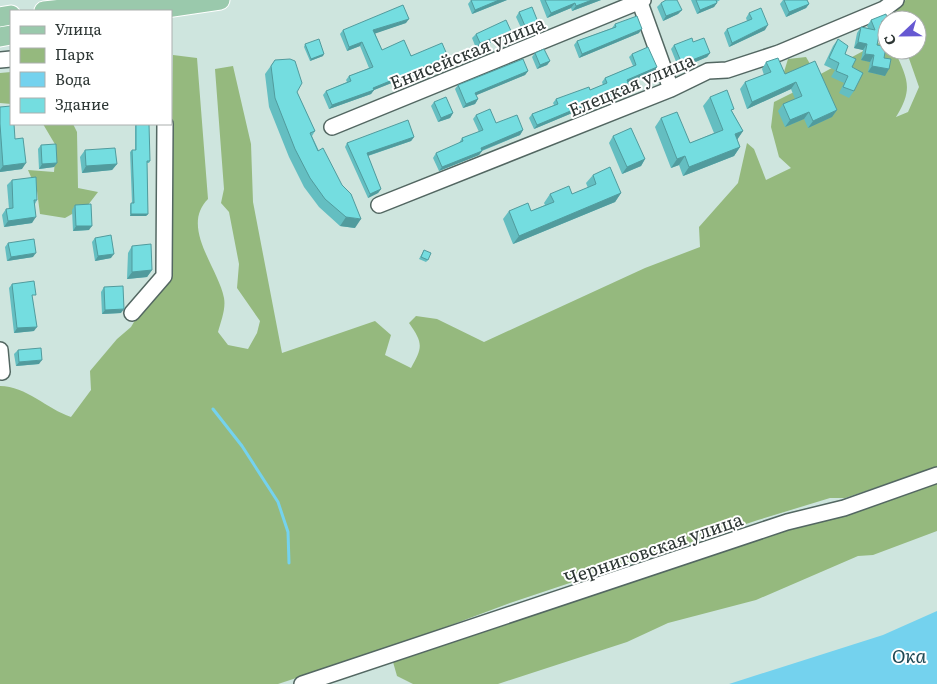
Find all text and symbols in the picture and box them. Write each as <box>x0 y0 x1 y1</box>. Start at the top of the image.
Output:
street label: Енисейская улица <box>385 8 549 96</box>
legend <box>10 10 172 125</box>
north arrow <box>877 10 927 60</box>
text: Улица <box>55 17 103 40</box>
text: С <box>878 32 900 49</box>
text: Парк <box>55 42 94 65</box>
street label: Елецкая улица <box>564 45 698 123</box>
text: Вода <box>55 67 92 90</box>
text: Здание <box>55 92 109 115</box>
street label: Черниговская улица <box>560 505 746 591</box>
water label: Ока <box>892 641 927 669</box>

